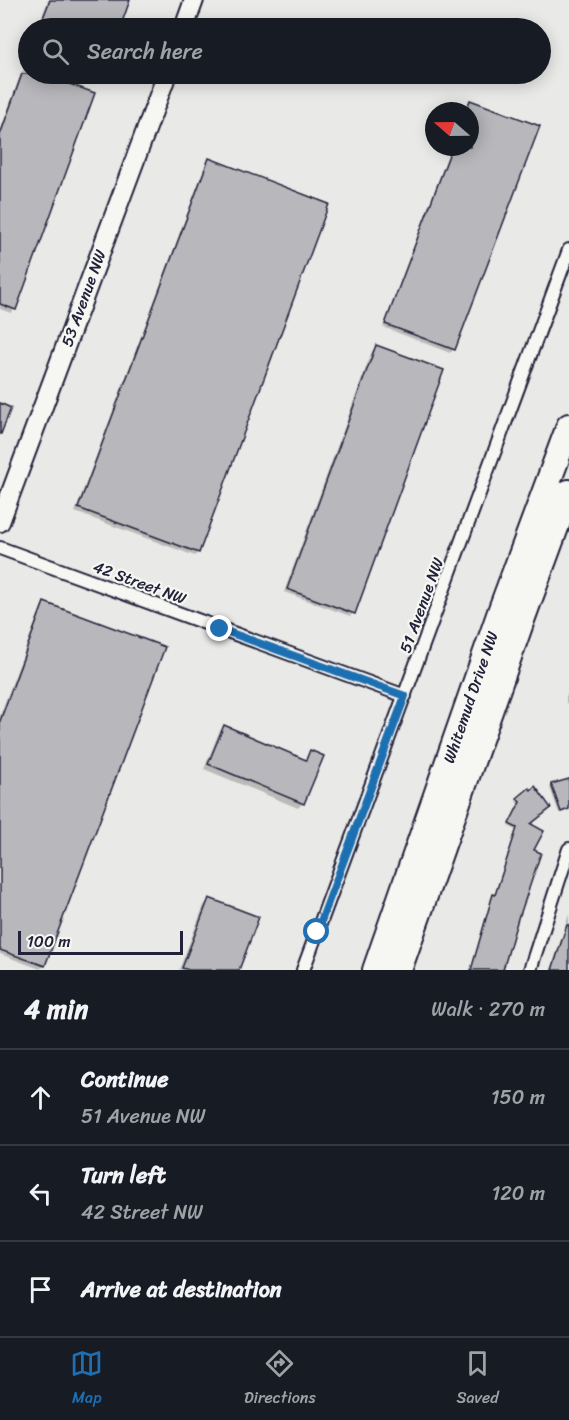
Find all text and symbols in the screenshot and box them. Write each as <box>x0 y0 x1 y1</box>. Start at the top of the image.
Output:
search box <box>18 18 551 84</box>
text: Search here <box>87 32 203 71</box>
icon: search <box>39 35 72 68</box>
north arrow <box>425 102 479 156</box>
street label: 53 Avenue NW <box>52 245 115 351</box>
street label: 42 Street NW <box>89 552 191 613</box>
street label: 51 Avenue NW <box>391 553 452 657</box>
route end <box>206 615 232 641</box>
street label: Whitemud Drive NW <box>434 627 507 767</box>
route start <box>303 918 329 944</box>
text: 100 m <box>27 927 71 956</box>
scale bar <box>18 928 183 956</box>
text: 4 min <box>24 986 88 1032</box>
text: Walk · 270 m <box>431 992 545 1027</box>
text: Continue <box>81 1060 169 1099</box>
text: 150 m <box>491 1080 545 1115</box>
icon: ahead <box>24 1081 57 1114</box>
text: 51 Avenue NW <box>81 1099 206 1134</box>
text: Turn left <box>81 1156 166 1195</box>
text: 120 m <box>492 1176 545 1211</box>
icon: left <box>24 1177 57 1210</box>
text: 42 Street NW <box>81 1195 203 1230</box>
text: Arrive at destination <box>81 1270 282 1309</box>
icon: arrive <box>24 1273 57 1306</box>
tab: Map <box>70 1347 103 1412</box>
tab: Directions <box>244 1347 316 1412</box>
tab: Saved <box>456 1347 499 1412</box>

